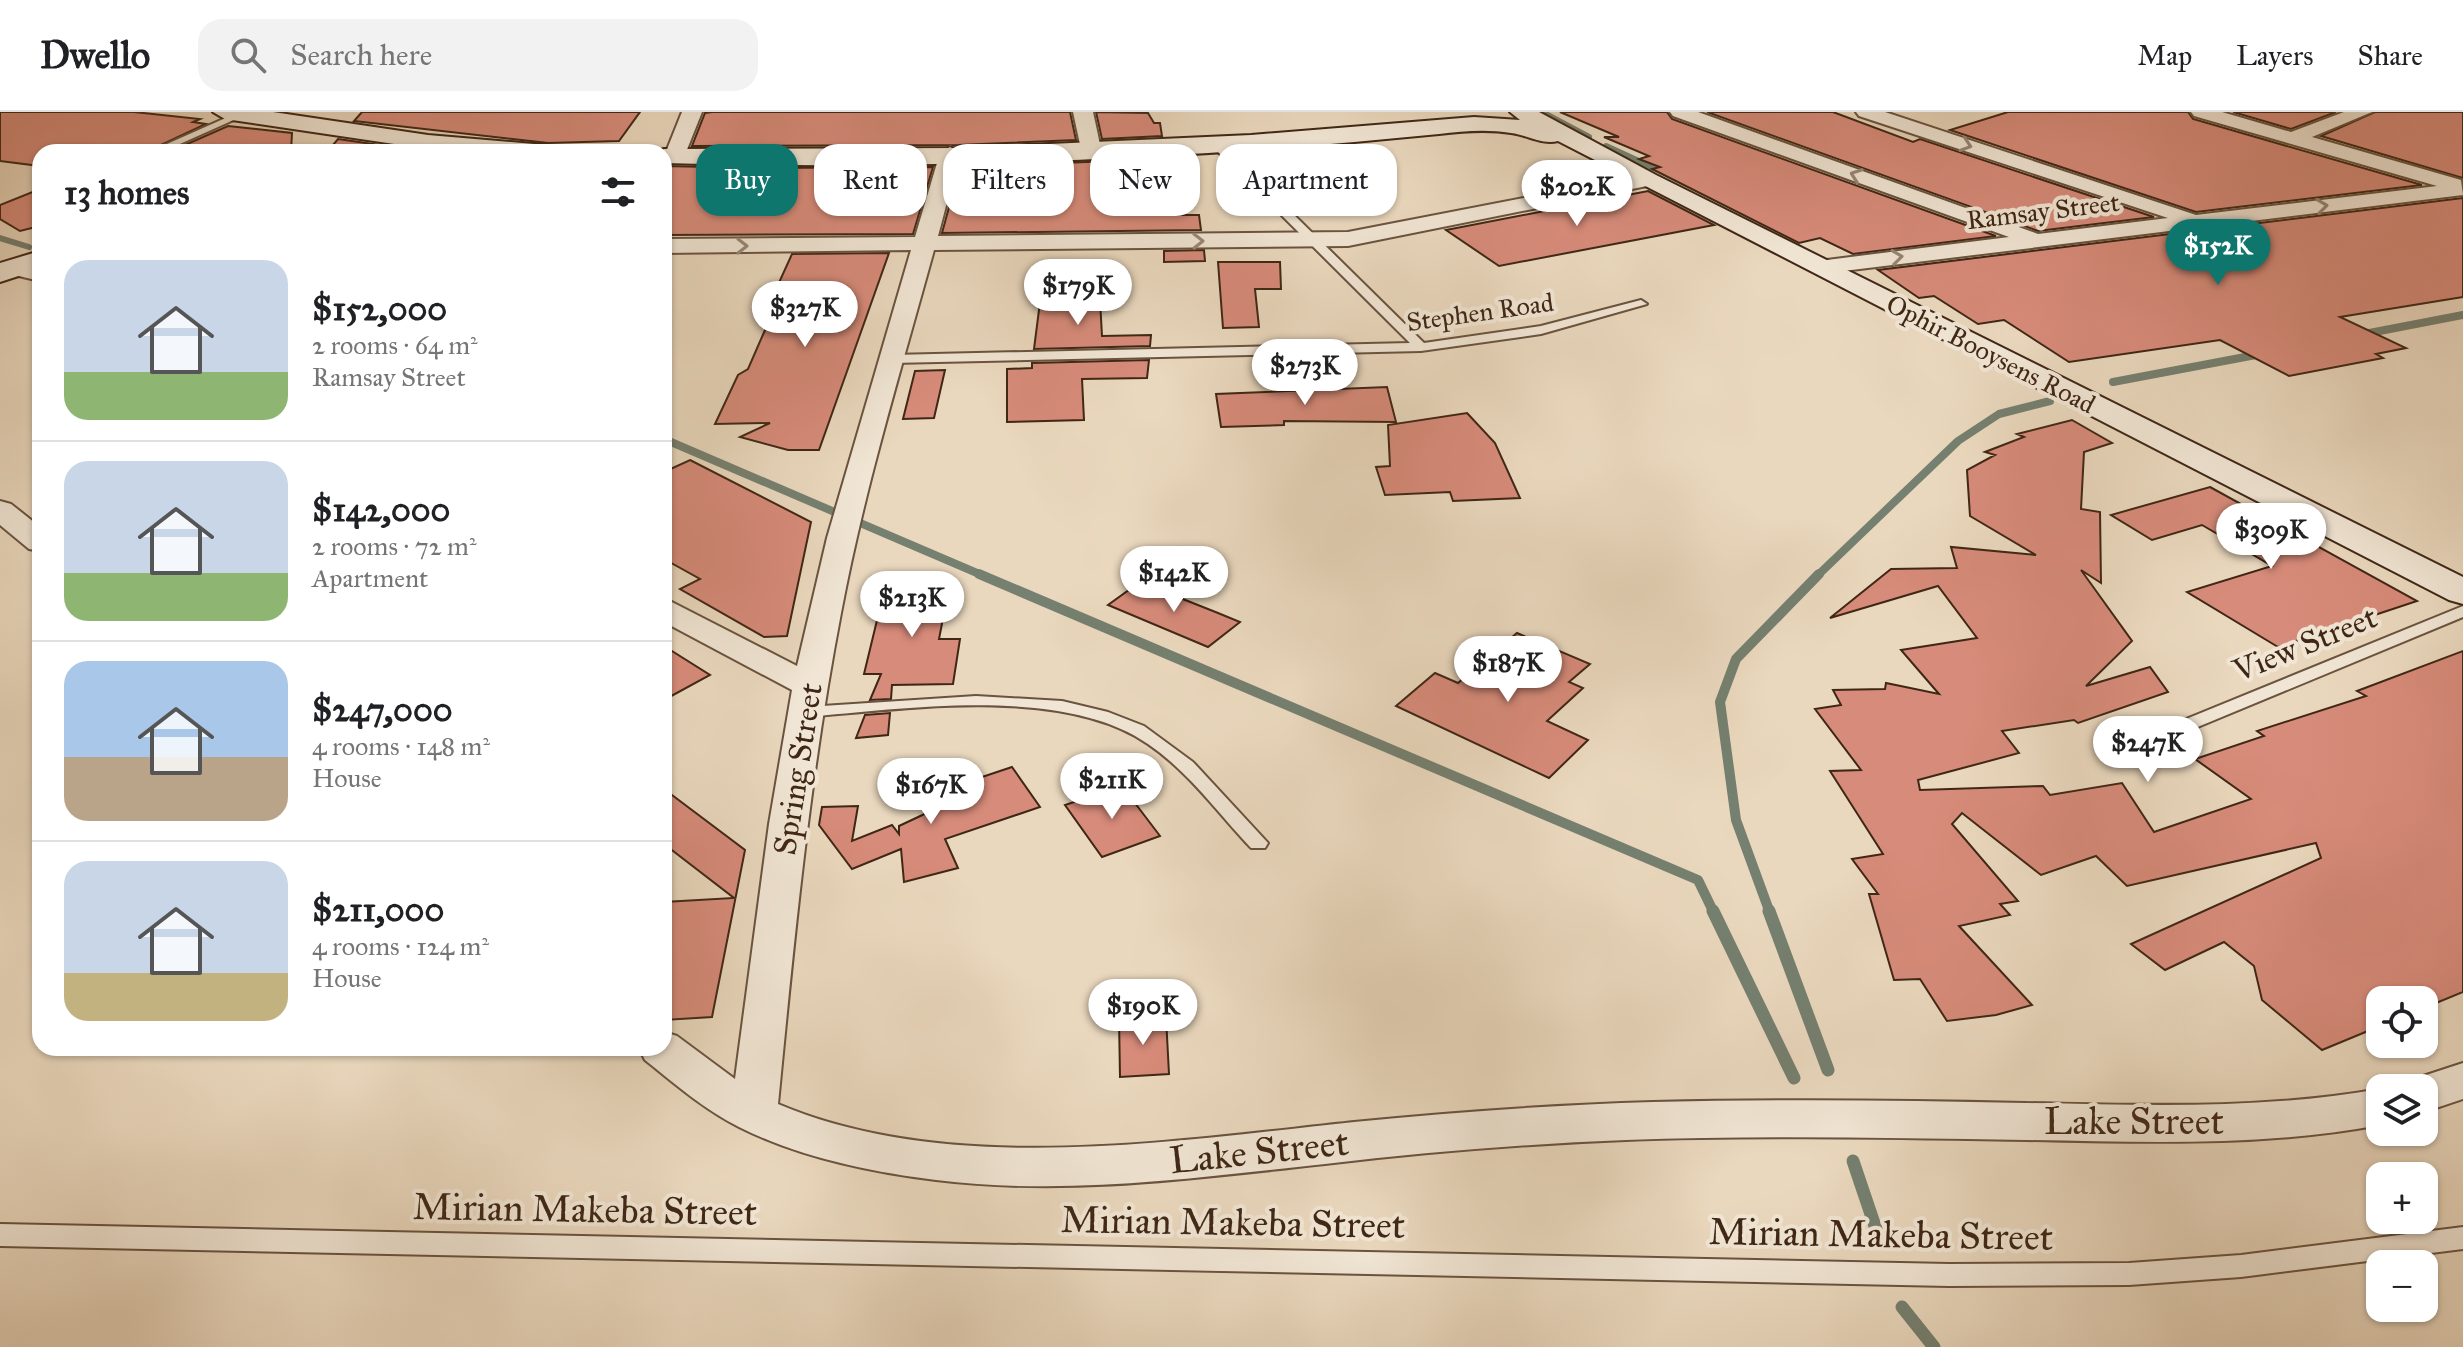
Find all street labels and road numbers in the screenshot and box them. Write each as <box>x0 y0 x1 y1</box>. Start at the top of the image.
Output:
street label: Ramsay Street <box>1965 186 2121 236</box>
street label: Stephen Road <box>1404 286 1556 338</box>
street label: Ophir Booysens Road <box>1881 287 2101 421</box>
street label: View Street <box>2227 598 2383 691</box>
street label: Spring Street <box>765 680 831 858</box>
street label: Lake Street <box>2044 1098 2224 1144</box>
street label: Lake Street <box>1167 1119 1351 1183</box>
street label: Mirian Makeba Street <box>412 1183 758 1235</box>
street label: Mirian Makeba Street <box>1060 1196 1406 1248</box>
street label: Mirian Makeba Street <box>1708 1208 2054 1260</box>

